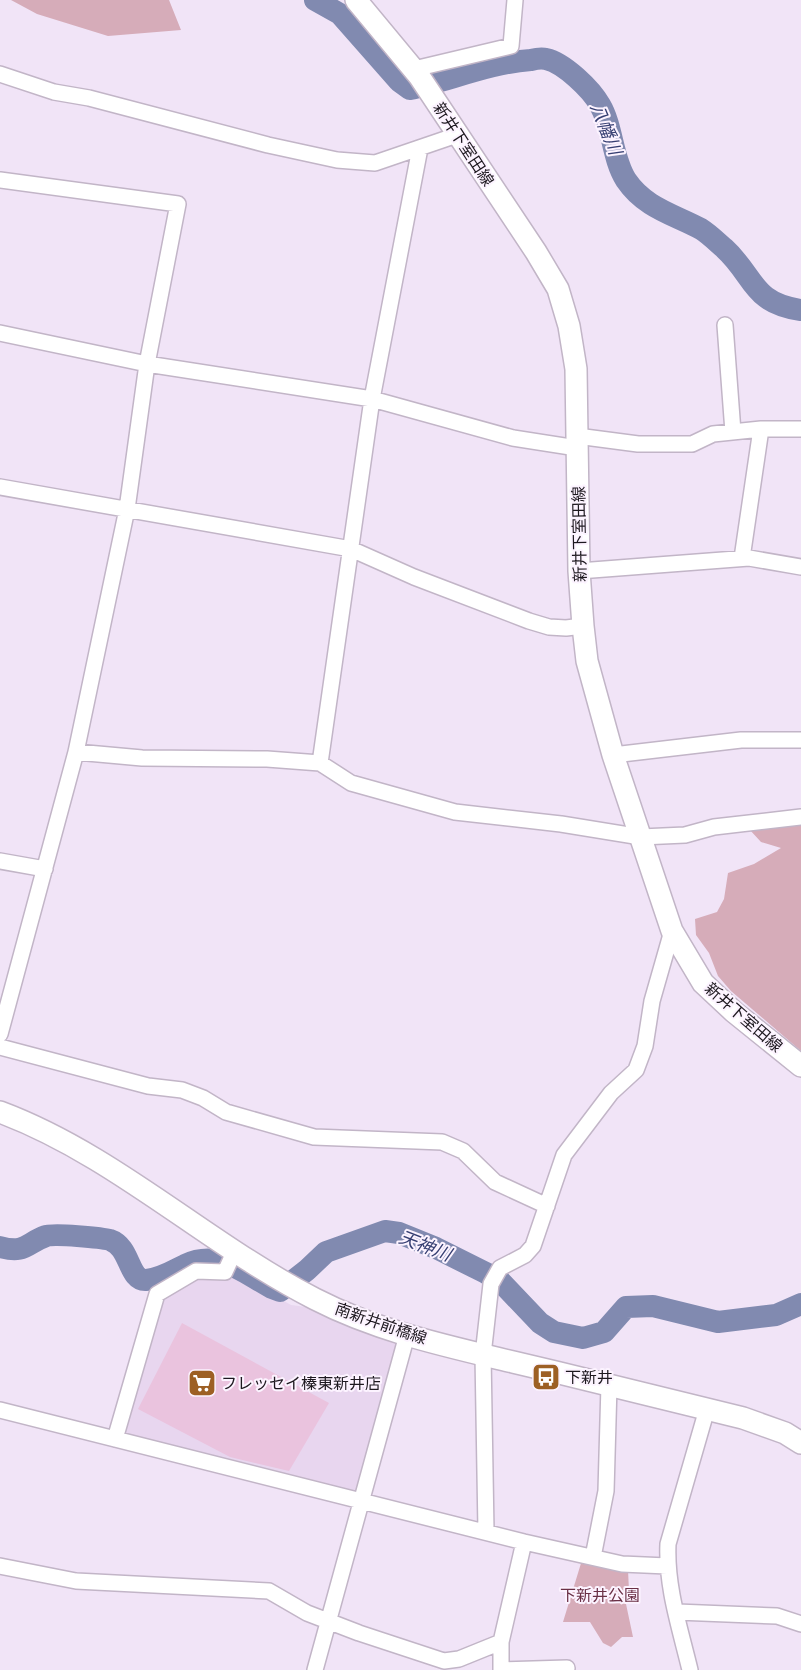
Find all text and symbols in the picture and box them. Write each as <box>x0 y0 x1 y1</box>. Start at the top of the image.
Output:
street label: 新井下室田線 <box>429 99 498 190</box>
water label: 八幡川 <box>587 100 627 160</box>
street label: 新井下室田線 <box>569 486 590 582</box>
street label: 新井下室田線 <box>701 979 786 1056</box>
water label: 天神川 <box>396 1226 456 1266</box>
street label: 南新井前橋線 <box>332 1299 429 1348</box>
bus stop icon: 下新井 <box>531 1362 561 1392</box>
supermarket icon: フレッセイ榛東新井店 <box>187 1368 217 1398</box>
place label: 下新井 <box>565 1368 613 1387</box>
place label: フレッセイ榛東新井店 <box>221 1374 381 1393</box>
park label: 下新井公園 <box>560 1586 640 1605</box>

